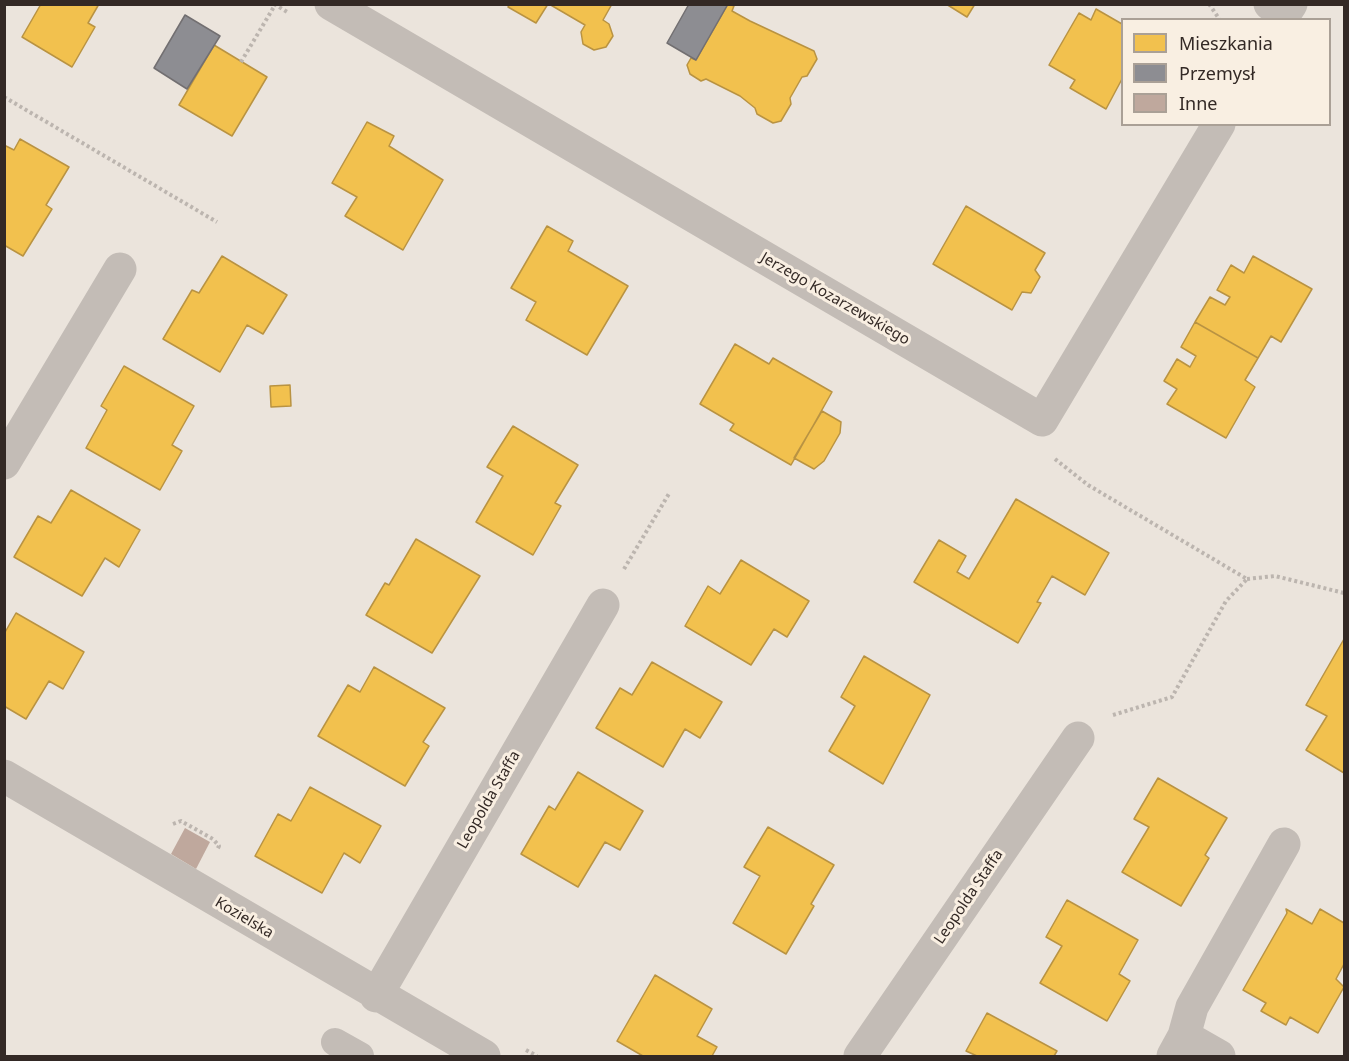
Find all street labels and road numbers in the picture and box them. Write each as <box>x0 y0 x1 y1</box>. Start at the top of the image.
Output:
street label: Jerzego Kozarzewskiego <box>757 249 913 349</box>
street label: Leopolda Staffa <box>454 748 524 852</box>
street label: Leopolda Staffa <box>931 846 1007 948</box>
street label: Kozielska <box>211 894 277 942</box>

